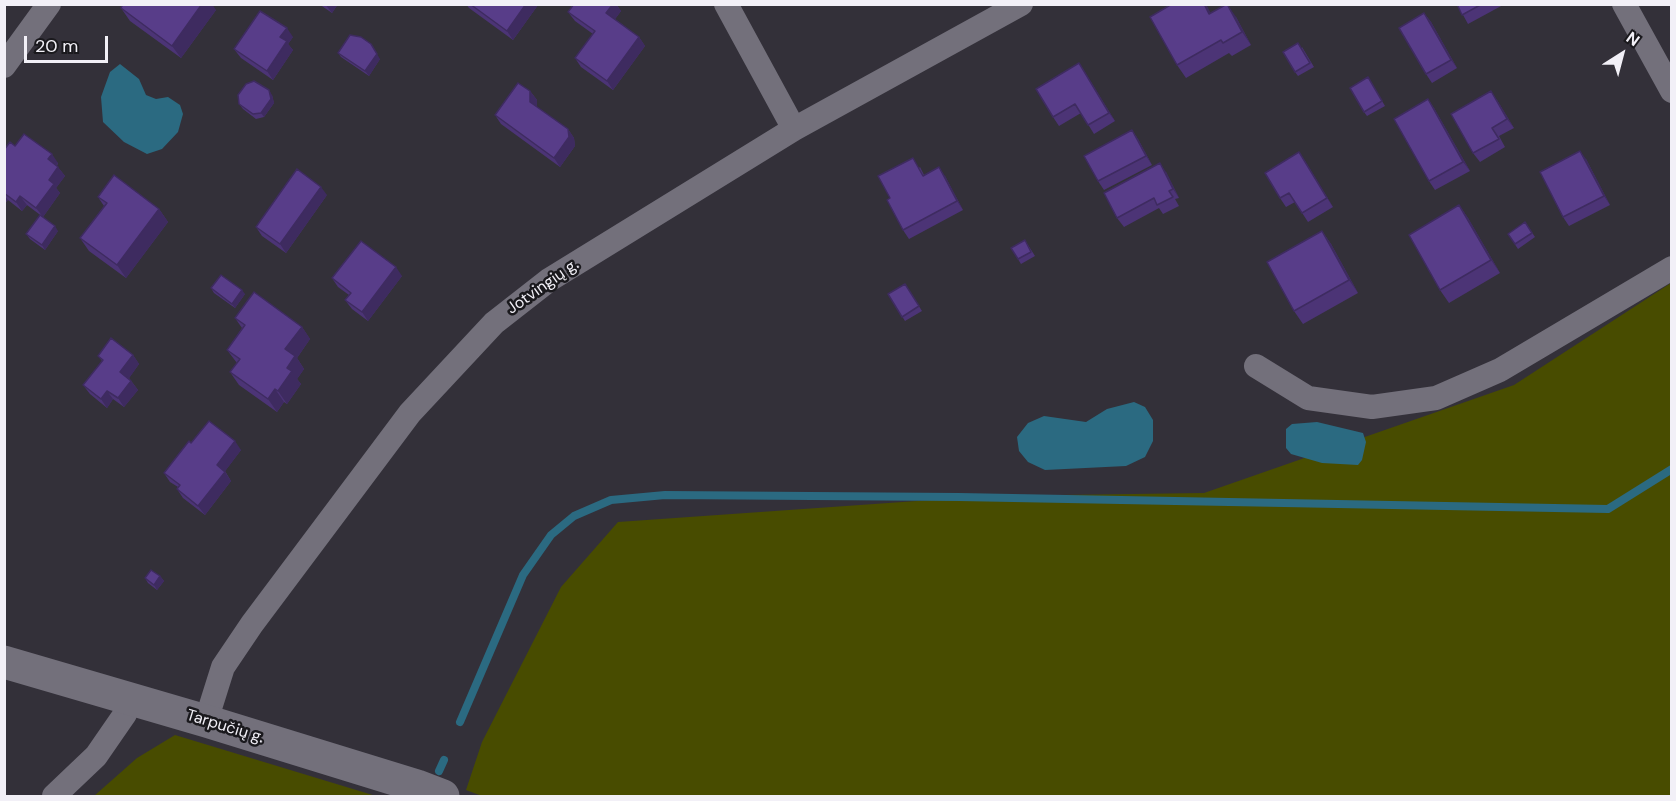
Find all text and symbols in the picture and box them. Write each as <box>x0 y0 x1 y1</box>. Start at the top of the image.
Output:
scale bar <box>27 24 111 62</box>
north arrow <box>1592 24 1652 84</box>
text: N <box>1622 27 1644 51</box>
text: 20 m <box>35 34 78 58</box>
street label: Jotvingių g. <box>503 255 583 319</box>
street label: Tarpučių g. <box>184 706 266 748</box>

